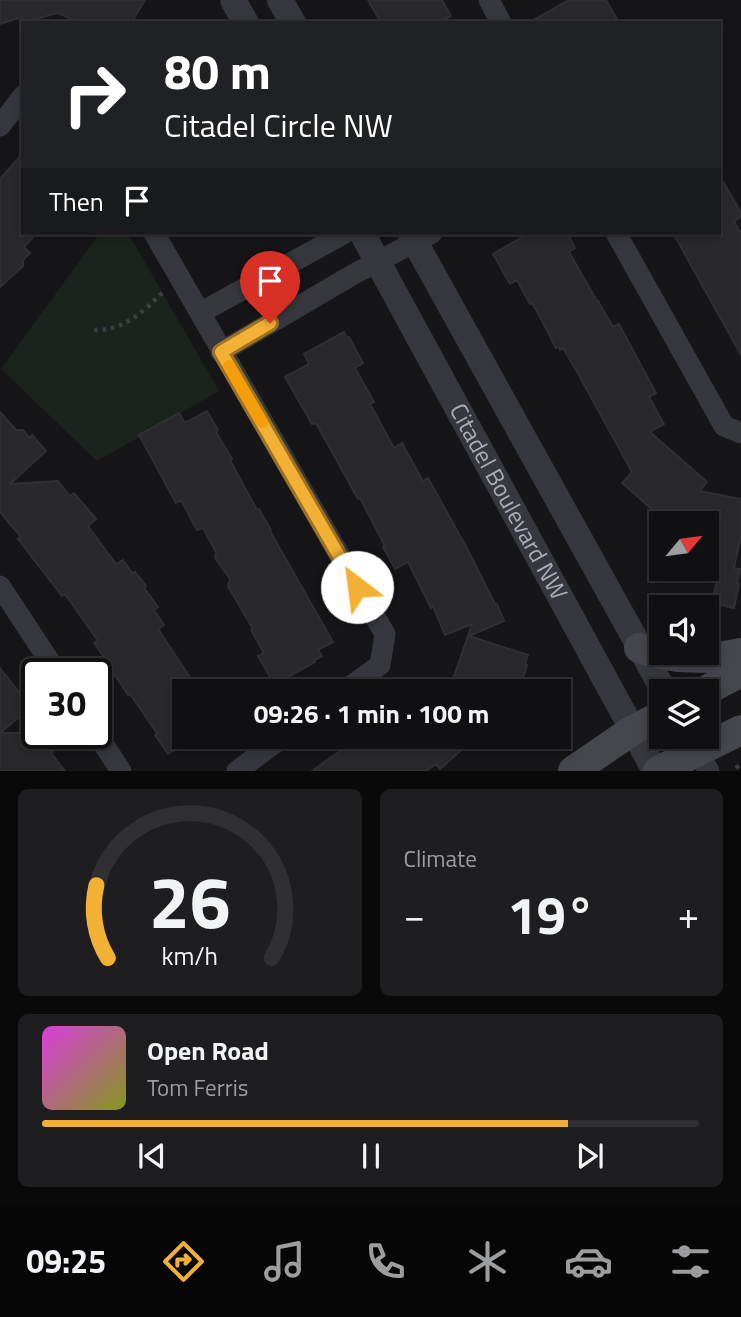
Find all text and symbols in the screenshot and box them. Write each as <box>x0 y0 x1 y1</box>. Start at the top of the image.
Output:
text: 80 m <box>164 33 271 108</box>
icon: right <box>49 49 140 140</box>
text: Citadel Circle NW <box>164 101 393 149</box>
text: Then <box>49 182 104 221</box>
icon: arrive <box>118 182 156 220</box>
pin <box>240 251 300 323</box>
icon: arrive <box>251 262 289 300</box>
street label: Citadel Boulevard NW <box>441 396 577 606</box>
north arrow <box>649 511 719 581</box>
map controls <box>649 511 719 749</box>
position arrow <box>320 550 394 624</box>
button: sound <box>649 595 719 665</box>
speed limit sign: 30 <box>21 658 112 749</box>
button: layers <box>649 679 719 749</box>
text: 09:26 · 1 min · 100 m <box>254 694 489 733</box>
text: Climate <box>404 841 477 876</box>
text: 26 <box>149 847 231 957</box>
text: 19° <box>508 875 595 954</box>
text: − <box>404 886 425 944</box>
text: + <box>678 886 699 944</box>
text: km/h <box>161 937 218 975</box>
text: Open Road <box>147 1031 269 1070</box>
text: Tom Ferris <box>147 1070 248 1105</box>
icon: previous <box>133 1137 171 1175</box>
icon: pause <box>352 1137 390 1175</box>
icon: next <box>571 1137 609 1175</box>
text: 09:25 <box>26 1237 106 1285</box>
icon: directions <box>159 1237 208 1286</box>
icon: music <box>260 1237 309 1286</box>
icon: phone <box>361 1237 410 1286</box>
icon: climate <box>463 1237 512 1286</box>
icon: car <box>564 1237 613 1286</box>
icon: filters <box>666 1237 715 1286</box>

